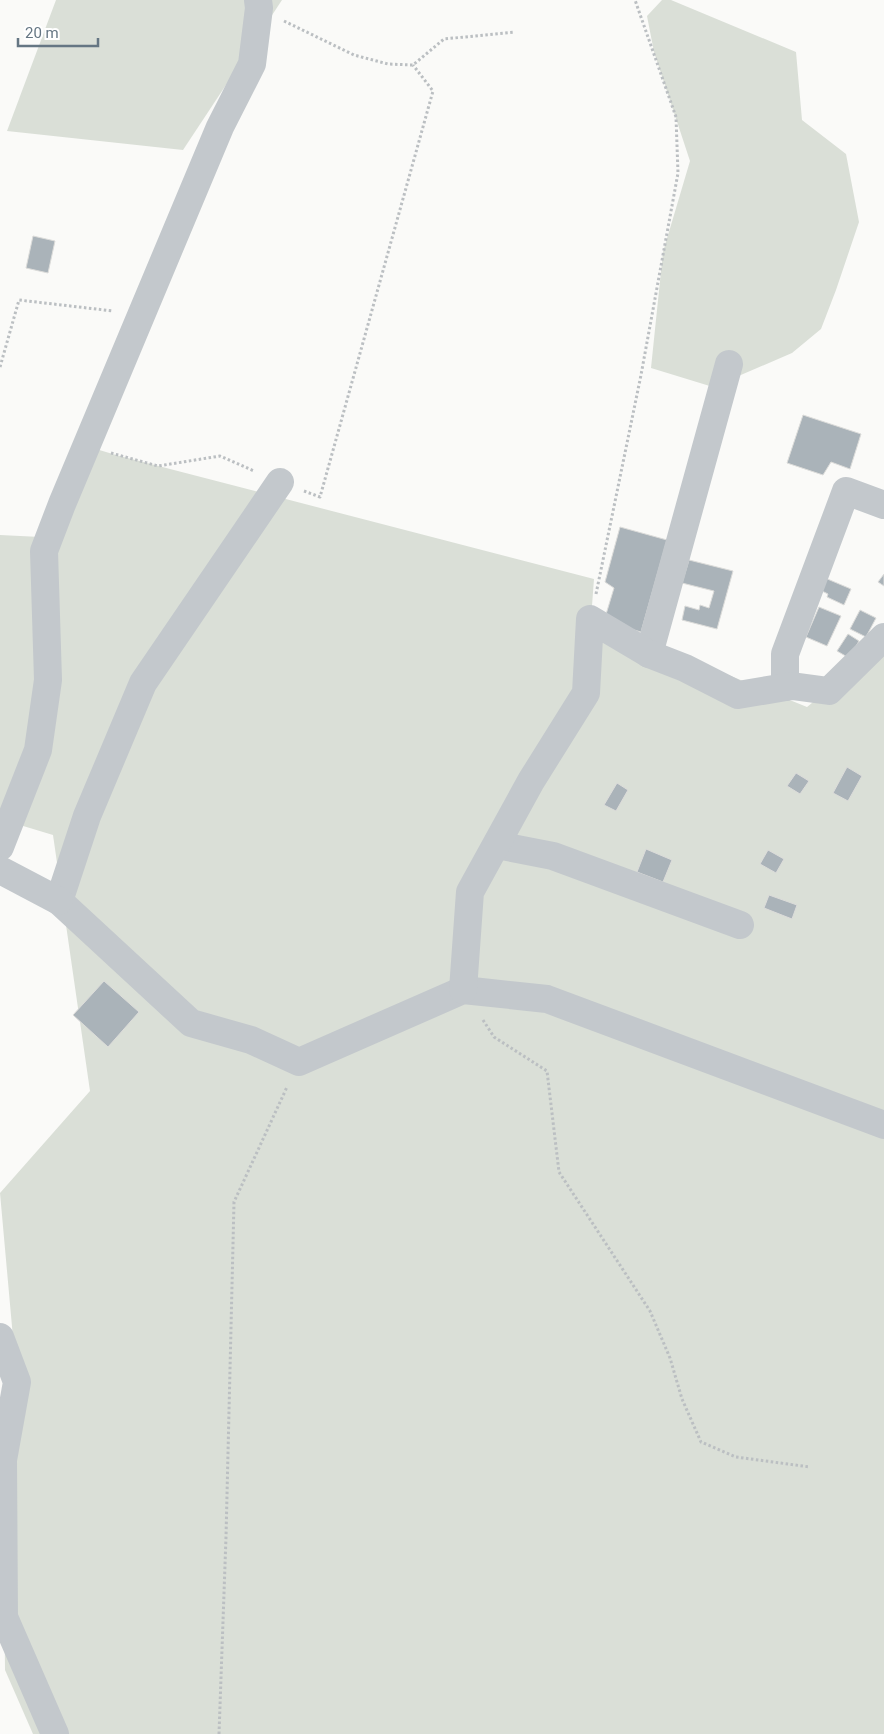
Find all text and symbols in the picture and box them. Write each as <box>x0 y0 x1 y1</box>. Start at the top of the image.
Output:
scale bar <box>18 15 98 47</box>
text: 20 m <box>25 24 59 42</box>

